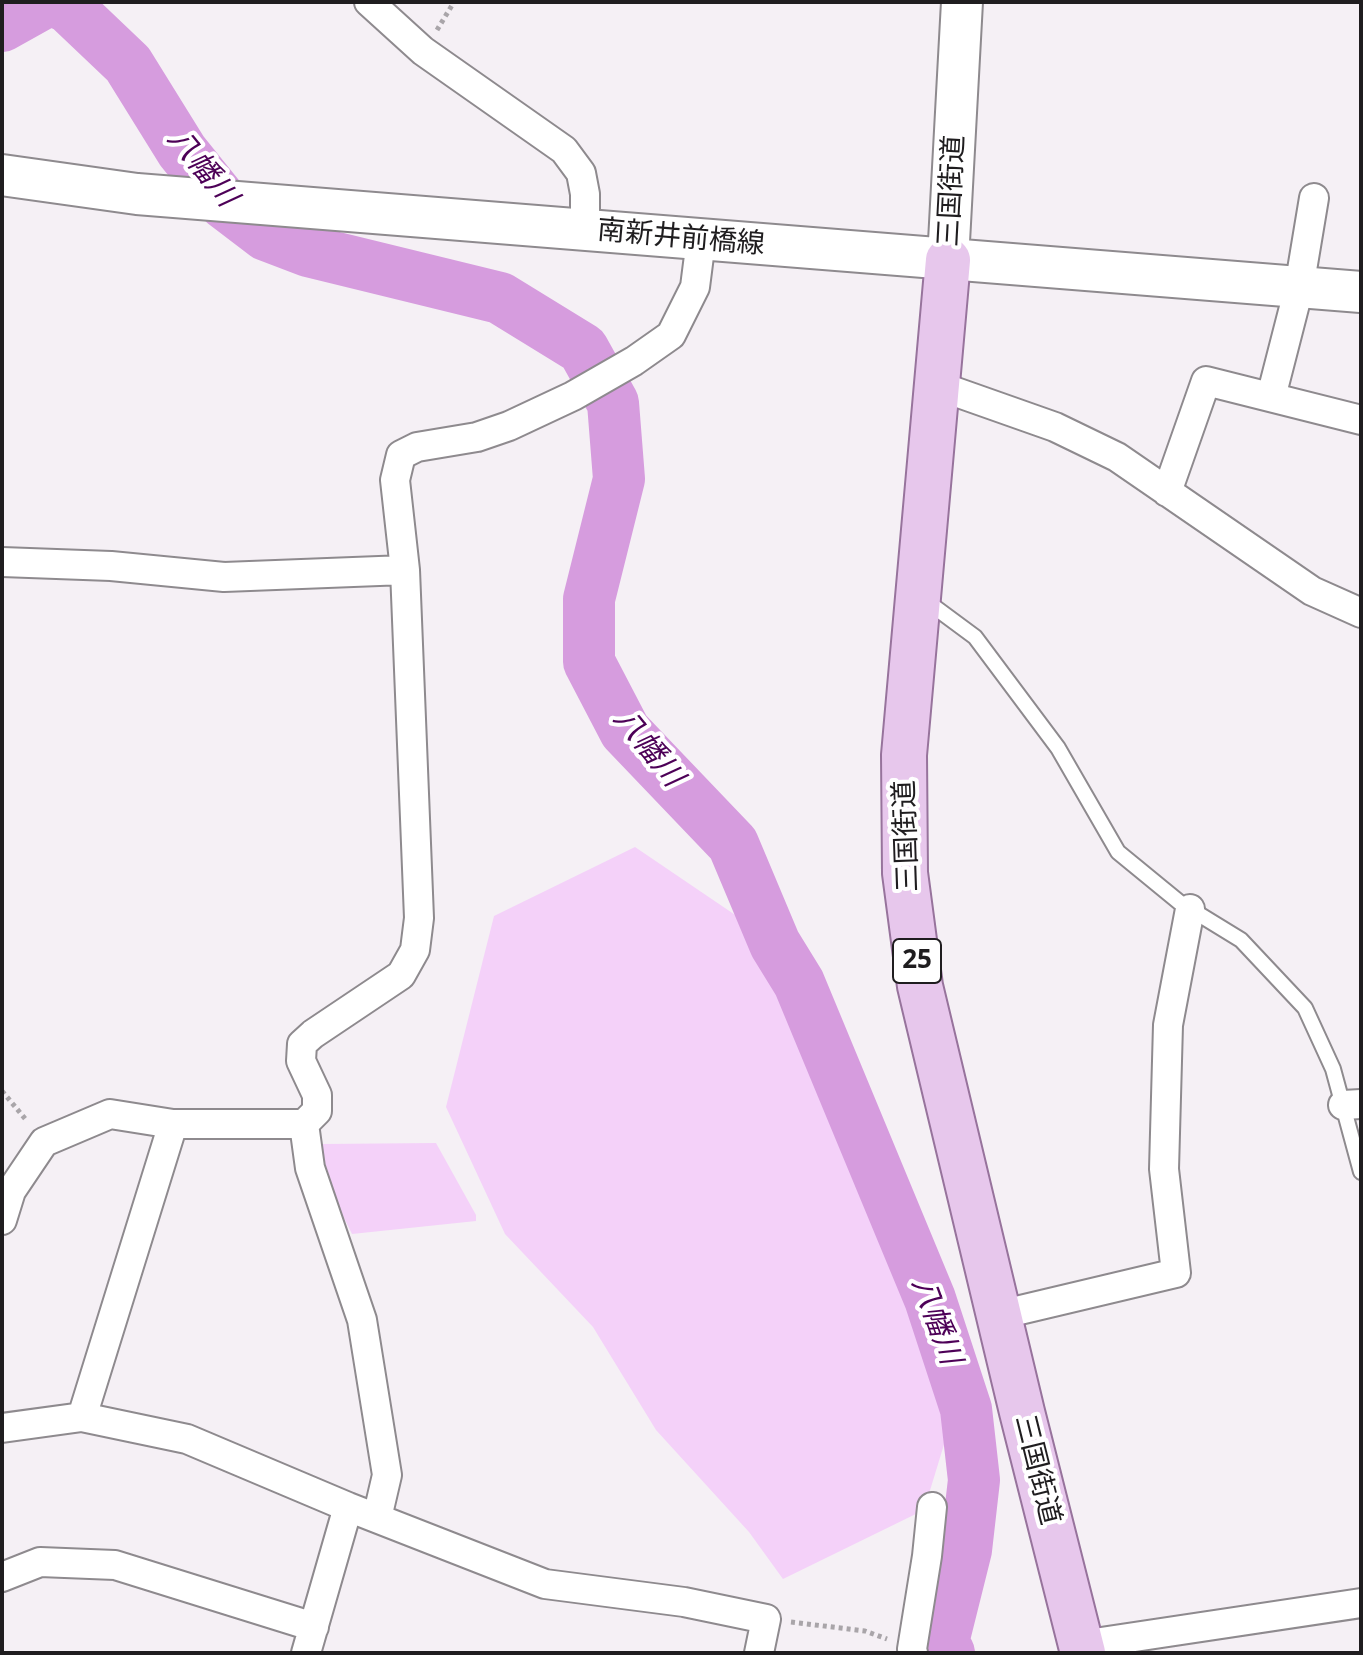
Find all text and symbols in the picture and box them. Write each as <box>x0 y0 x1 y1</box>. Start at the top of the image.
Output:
water label: 八幡川 <box>160 122 244 214</box>
street label: 三国街道 <box>932 134 972 248</box>
street label: 南新井前橋線 <box>596 214 766 262</box>
water label: 八幡川 <box>606 702 690 794</box>
street label: 三国街道 <box>888 779 926 893</box>
road number: 25 <box>893 939 941 983</box>
water label: 八幡川 <box>904 1273 968 1369</box>
street label: 三国街道 <box>1007 1412 1067 1528</box>

